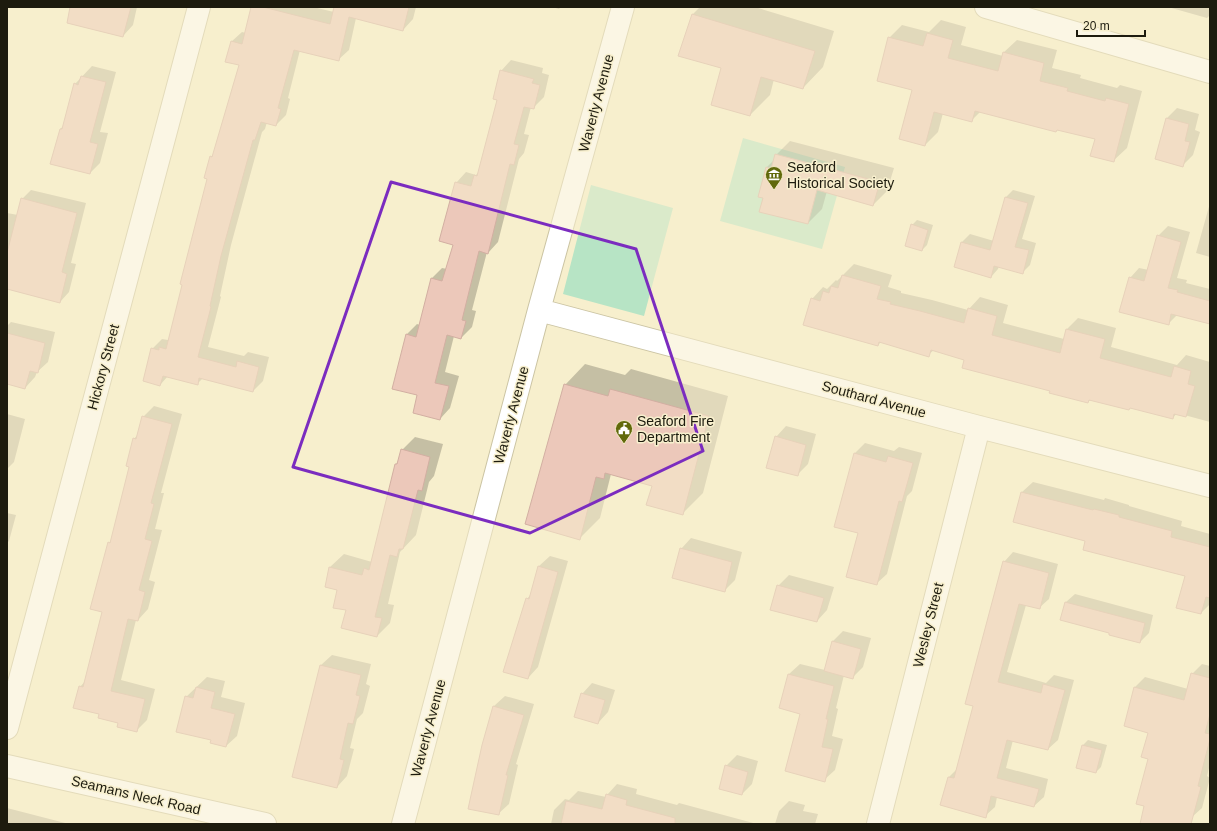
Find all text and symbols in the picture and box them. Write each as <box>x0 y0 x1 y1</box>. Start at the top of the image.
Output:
scale bar <box>1077 12 1145 38</box>
text: 20 m <box>1083 19 1110 33</box>
street label: Waverly Avenue <box>575 52 617 154</box>
place label: Seaford Historical Society <box>787 159 894 191</box>
museum icon: Seaford Historical Society <box>764 165 784 190</box>
street label: Hickory Street <box>84 322 122 412</box>
street label: Waverly Avenue <box>490 364 532 466</box>
street label: Southard Avenue <box>820 377 928 421</box>
place label: Seaford Fire Department <box>637 413 714 445</box>
public building icon: Seaford Fire Department <box>614 419 634 444</box>
street label: Wesley Street <box>910 581 946 669</box>
street label: Waverly Avenue <box>407 677 449 779</box>
street label: Seamans Neck Road <box>70 772 202 818</box>

